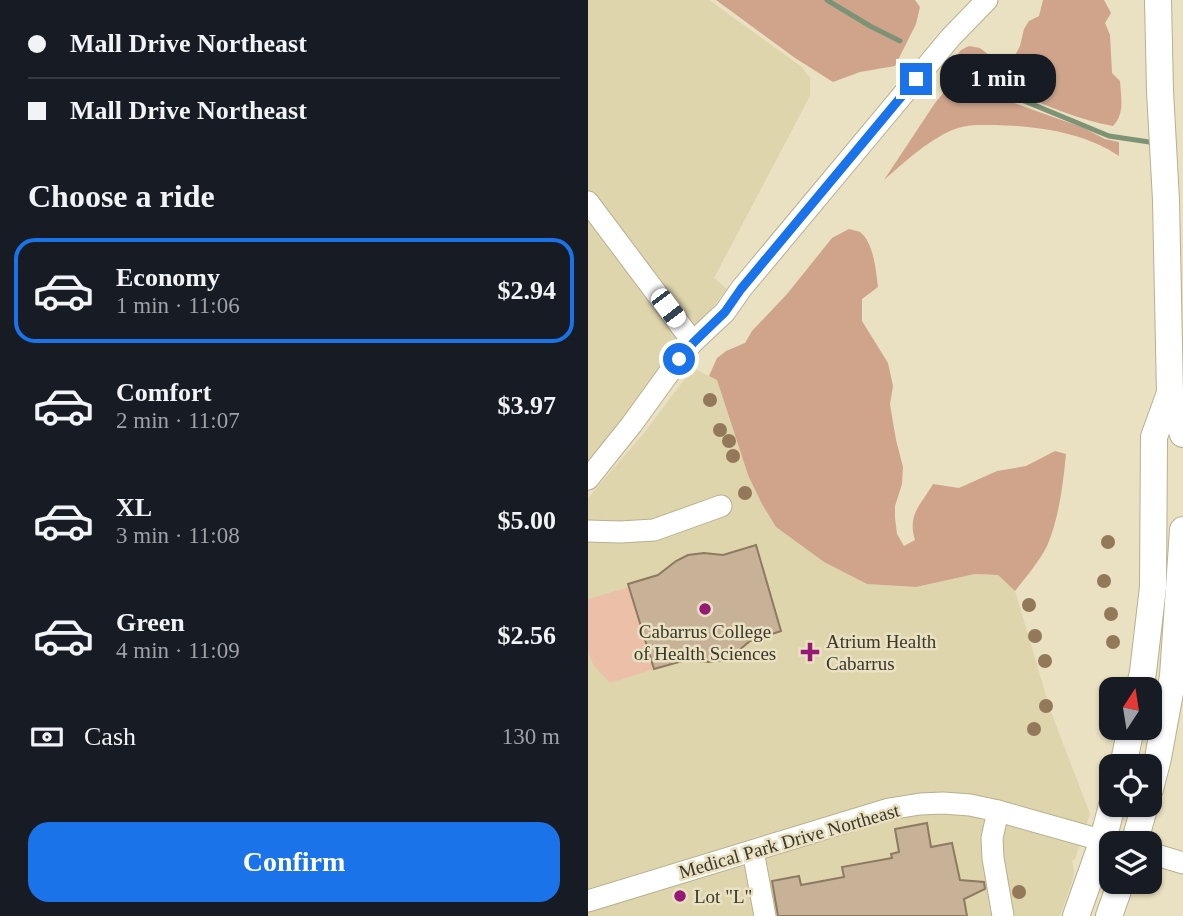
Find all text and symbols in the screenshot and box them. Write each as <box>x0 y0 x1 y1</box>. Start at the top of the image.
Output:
text: Mall Drive Northeast <box>70 29 307 58</box>
callout: 1 min <box>940 55 1056 104</box>
route end <box>900 63 932 95</box>
text: 1 min <box>970 66 1026 91</box>
text: Mall Drive Northeast <box>70 96 307 125</box>
text: Choose a ride <box>28 178 215 214</box>
icon: car <box>32 259 95 322</box>
text: Economy <box>116 263 220 292</box>
text: $2.94 <box>498 276 556 305</box>
car <box>647 285 690 331</box>
text: 1 min · 11:06 <box>116 293 240 318</box>
route start <box>663 343 695 375</box>
icon: car <box>32 374 95 437</box>
text: Comfort <box>116 378 211 407</box>
text: $3.97 <box>498 391 556 420</box>
text: 2 min · 11:07 <box>116 408 240 433</box>
icon: car <box>32 489 95 552</box>
text: XL <box>116 493 152 522</box>
text: $5.00 <box>498 506 556 535</box>
text: 3 min · 11:08 <box>116 523 240 548</box>
marker: Cabarrus College of Health Sciences <box>697 601 713 617</box>
icon: car <box>32 604 95 667</box>
text: Green <box>116 608 185 637</box>
text: $2.56 <box>498 621 556 650</box>
place label: Cabarrus College of Health Sciences <box>634 621 776 664</box>
place label: Atrium Health Cabarrus <box>826 631 937 674</box>
text: 4 min · 11:09 <box>116 638 240 663</box>
marker: Atrium Health Cabarrus <box>800 642 820 662</box>
north arrow <box>1099 677 1162 740</box>
map controls <box>1099 677 1162 894</box>
icon: cash <box>28 718 66 756</box>
text: Cash <box>84 722 136 751</box>
text: 130 m <box>502 724 560 749</box>
button: locate <box>1099 754 1162 817</box>
street label: Medical Park Drive Northeast <box>676 799 902 883</box>
button: Confirm <box>28 822 560 902</box>
button: layers <box>1099 831 1162 894</box>
place label: Lot "L" <box>694 886 752 907</box>
marker: Lot "L" <box>672 888 688 904</box>

